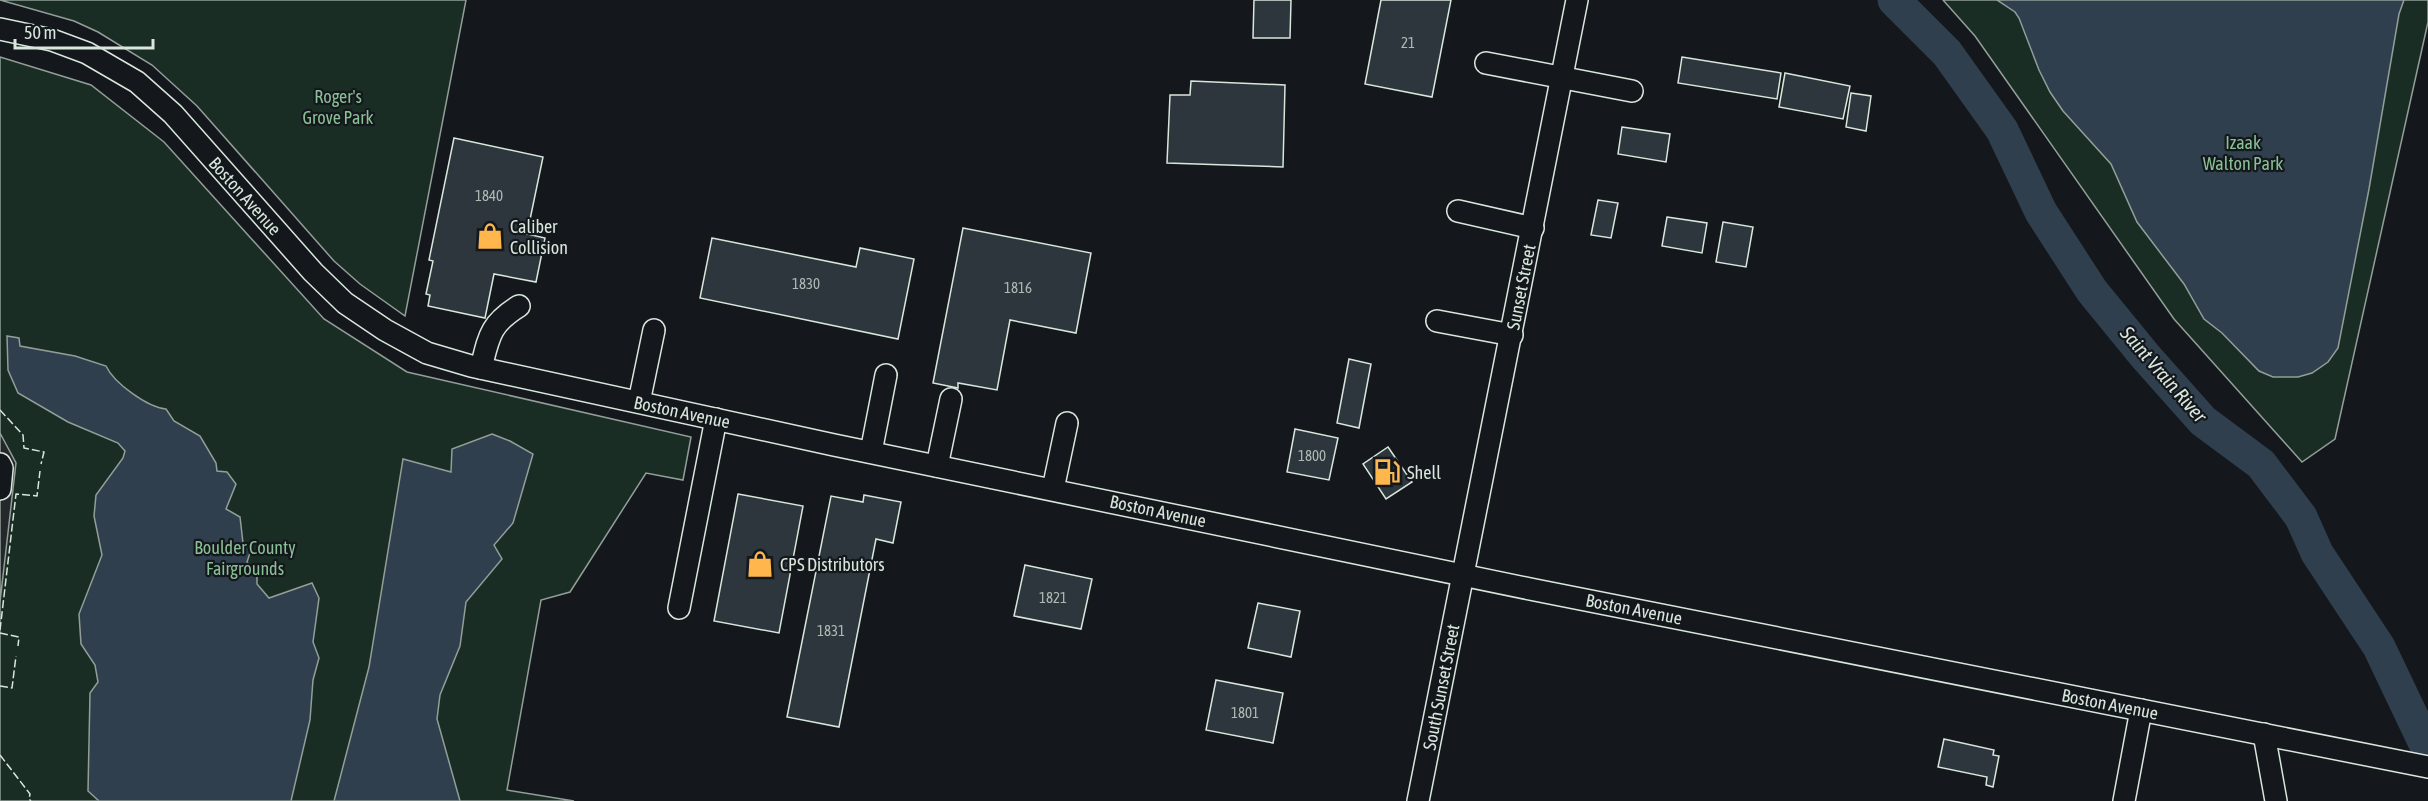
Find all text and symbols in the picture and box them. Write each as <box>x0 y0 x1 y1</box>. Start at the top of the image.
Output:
scale bar <box>15 12 153 50</box>
text: 50 m <box>24 22 56 43</box>
house number: 21 <box>1401 34 1415 51</box>
park label: Roger's Grove Park <box>302 86 374 128</box>
park label: Izaak Walton Park <box>2203 132 2283 174</box>
street label: Boston Avenue <box>204 153 286 239</box>
house number: 1840 <box>475 187 503 204</box>
place label: Caliber Collision <box>510 216 568 258</box>
shop icon: Caliber Collision <box>475 221 505 251</box>
street label: Sunset Street <box>1502 242 1540 332</box>
house number: 1830 <box>792 275 820 292</box>
house number: 1816 <box>1004 279 1032 296</box>
water label: Saint Vrain River <box>2115 321 2213 427</box>
street label: Boston Avenue <box>632 392 732 432</box>
house number: 1800 <box>1298 447 1326 464</box>
fuel station icon: Shell <box>1372 457 1402 487</box>
place label: Shell <box>1407 462 1441 483</box>
street label: Boston Avenue <box>1108 491 1208 531</box>
park label: Boulder County Fairgrounds <box>194 537 296 579</box>
shop icon: CPS Distributors <box>745 549 775 579</box>
place label: CPS Distributors <box>780 554 885 575</box>
house number: 1821 <box>1039 589 1067 606</box>
street label: Boston Avenue <box>1584 589 1684 629</box>
house number: 1831 <box>817 622 845 639</box>
street label: South Sunset Street <box>1419 622 1463 752</box>
street label: Boston Avenue <box>2060 684 2160 724</box>
house number: 1801 <box>1231 704 1259 721</box>

